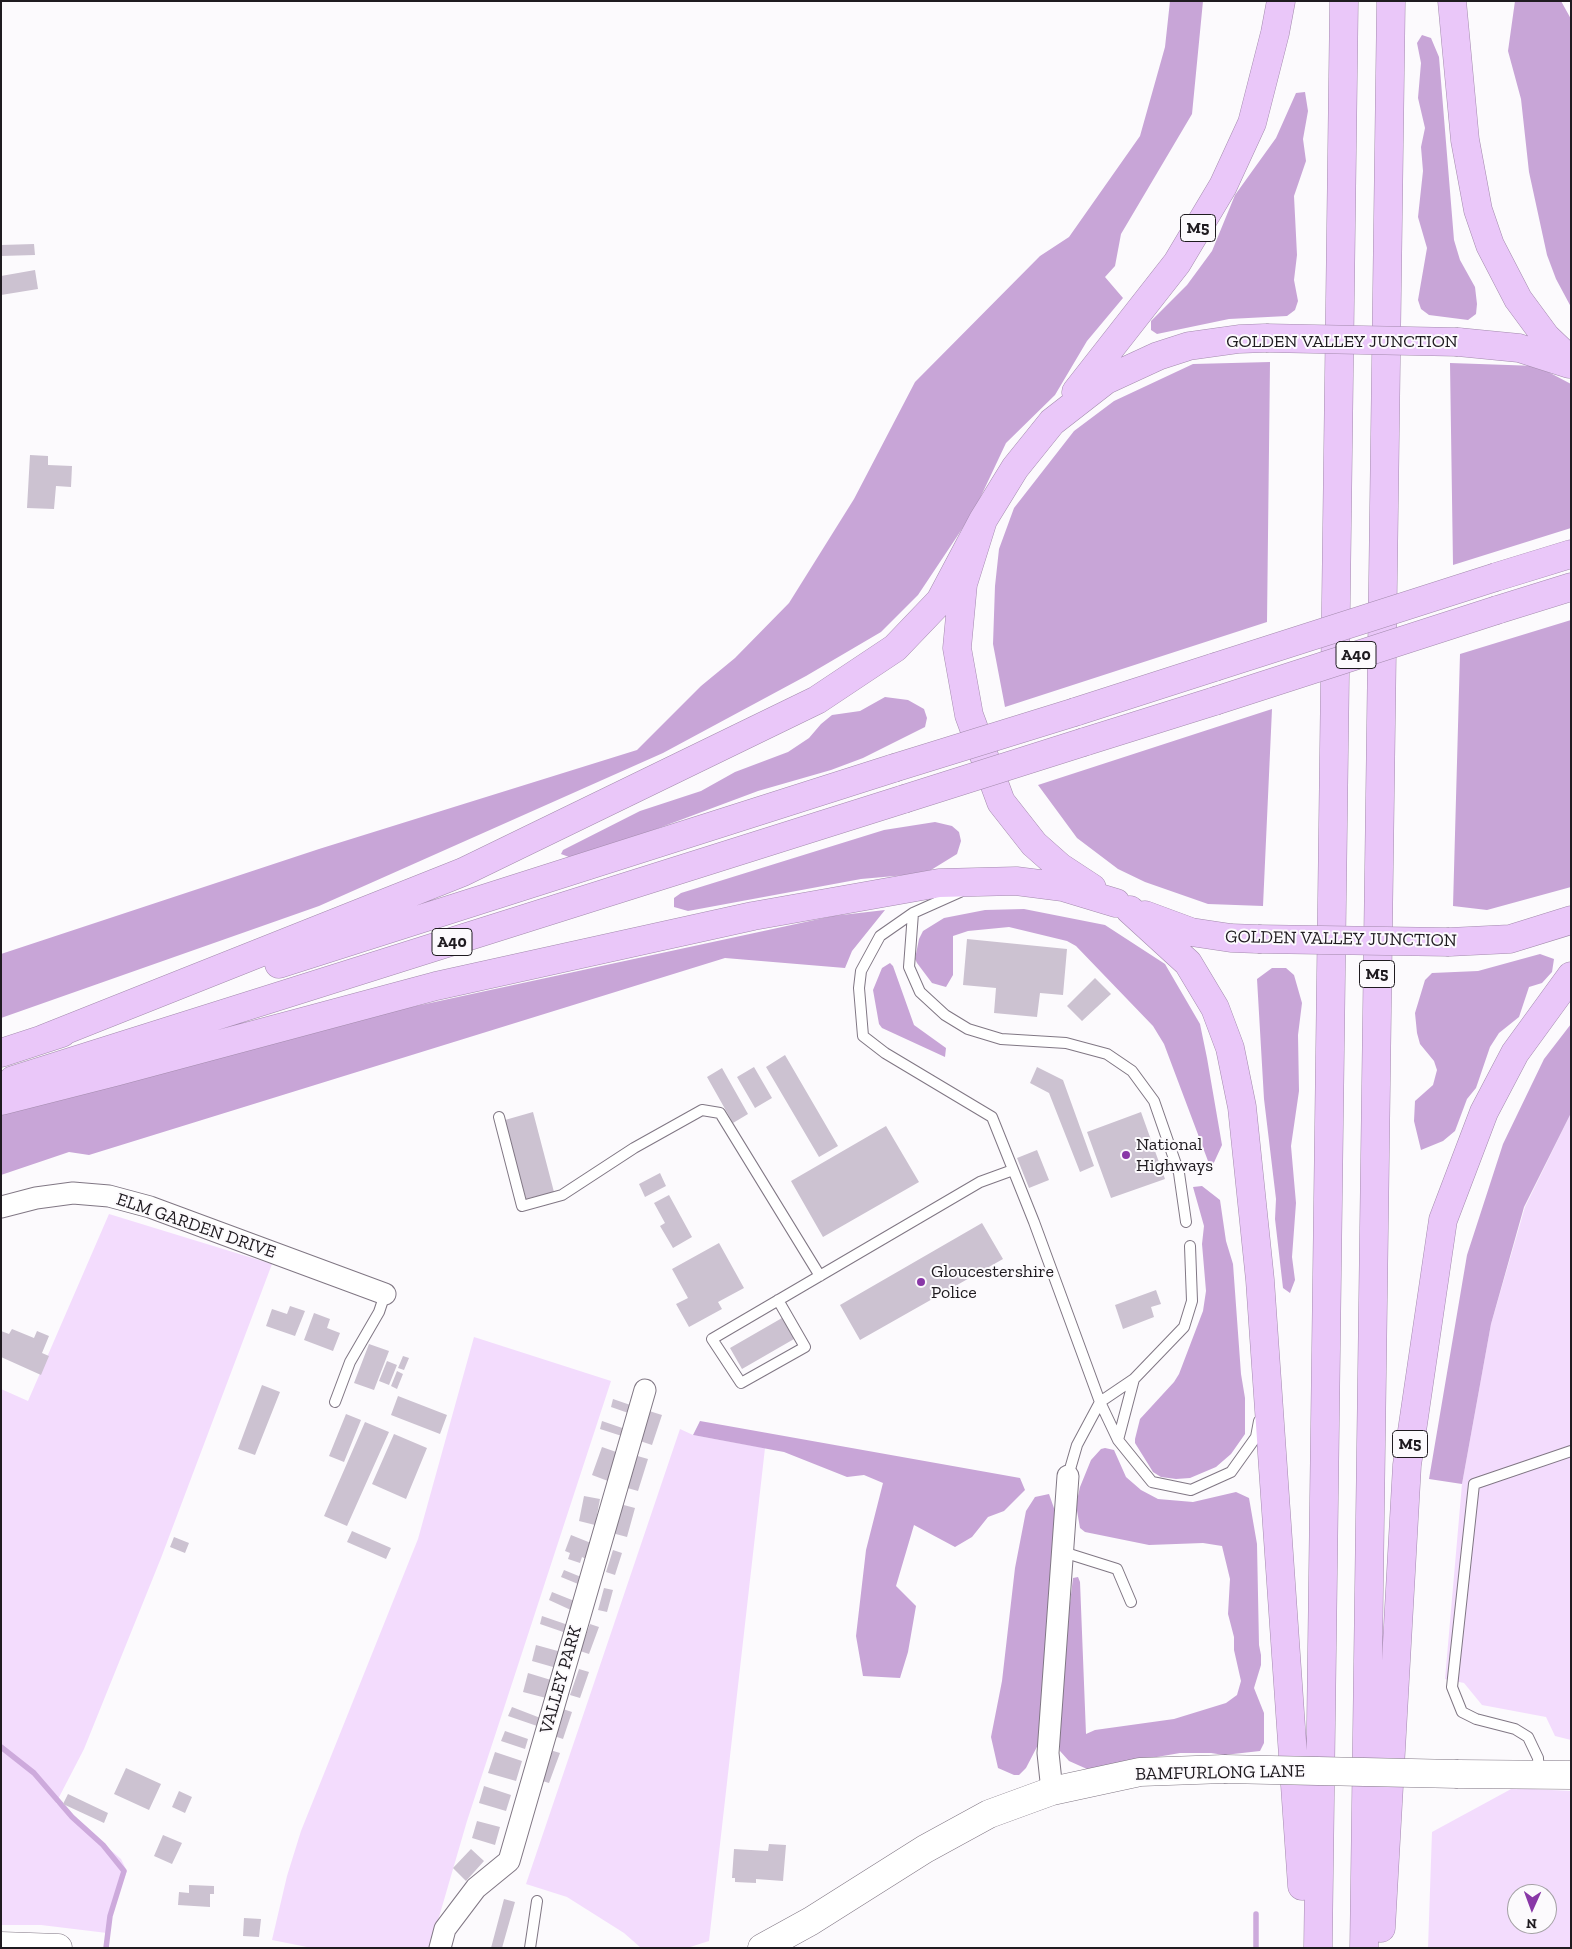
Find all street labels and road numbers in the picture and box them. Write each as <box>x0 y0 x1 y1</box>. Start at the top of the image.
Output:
road number: M5 <box>1180 214 1216 242</box>
street label: GOLDEN VALLEY JUNCTION <box>1226 331 1458 353</box>
road number: A40 <box>1336 642 1376 668</box>
street label: GOLDEN VALLEY JUNCTION <box>1225 926 1457 952</box>
road number: A40 <box>432 929 472 956</box>
road number: M5 <box>1360 961 1394 988</box>
street label: ELM GARDEN DRIVE <box>113 1189 279 1263</box>
road number: M5 <box>1392 1430 1428 1458</box>
street label: VALLEY PARK <box>535 1624 587 1736</box>
street label: BAMFURLONG LANE <box>1135 1761 1305 1785</box>

